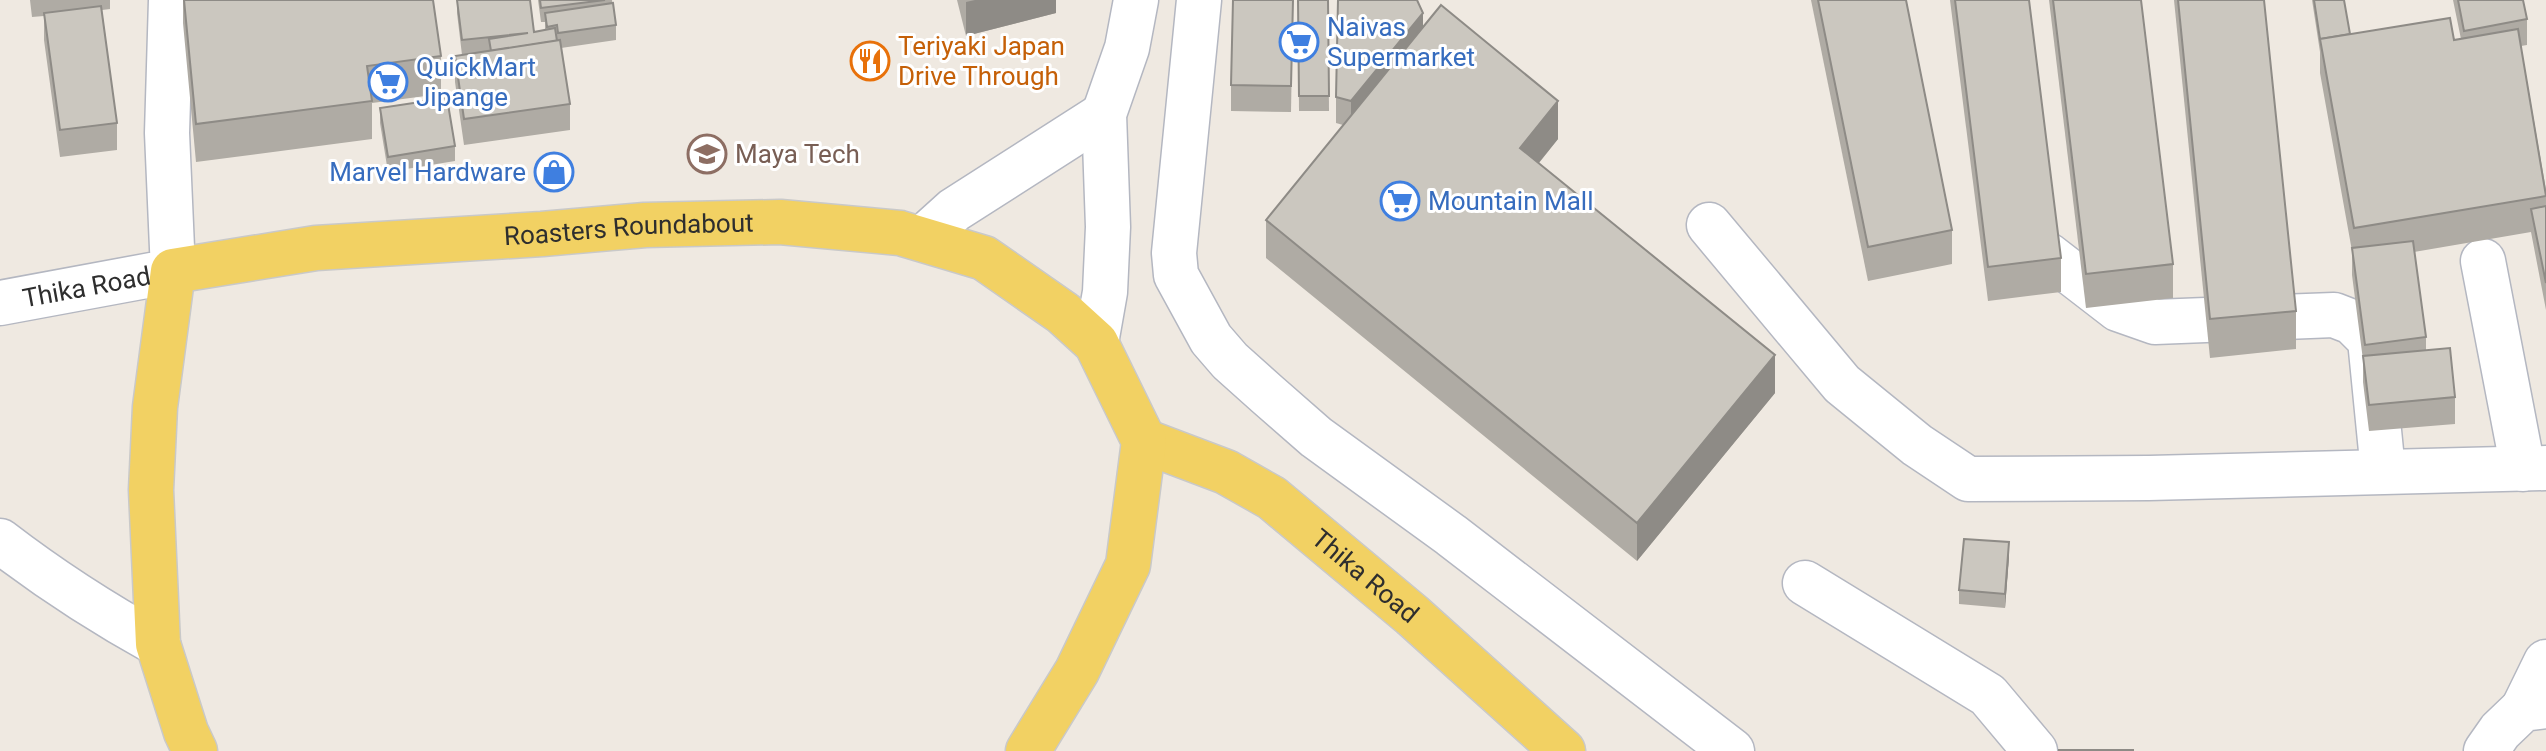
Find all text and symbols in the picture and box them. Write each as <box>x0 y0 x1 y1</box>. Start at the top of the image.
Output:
place label: Naivas Supermarket <box>1327 12 1475 72</box>
supermarket icon: Naivas Supermarket <box>1278 21 1320 63</box>
place label: Teriyaki Japan Drive Through <box>898 31 1065 91</box>
restaurant icon: Teriyaki Japan Drive Through <box>849 40 891 82</box>
place label: QuickMart Jipange <box>416 52 536 112</box>
supermarket icon: QuickMart Jipange <box>367 61 409 103</box>
school or university icon: Maya Tech <box>686 133 728 175</box>
place label: Maya Tech <box>735 139 860 169</box>
shop icon: Marvel Hardware <box>533 151 575 193</box>
place label: Marvel Hardware <box>329 157 526 187</box>
supermarket icon: Mountain Mall <box>1379 180 1421 222</box>
place label: Mountain Mall <box>1428 186 1593 216</box>
street label: Roasters Roundabout <box>503 208 754 251</box>
street label: Thika Road <box>20 260 153 314</box>
street label: Thika Road <box>1306 523 1425 629</box>

